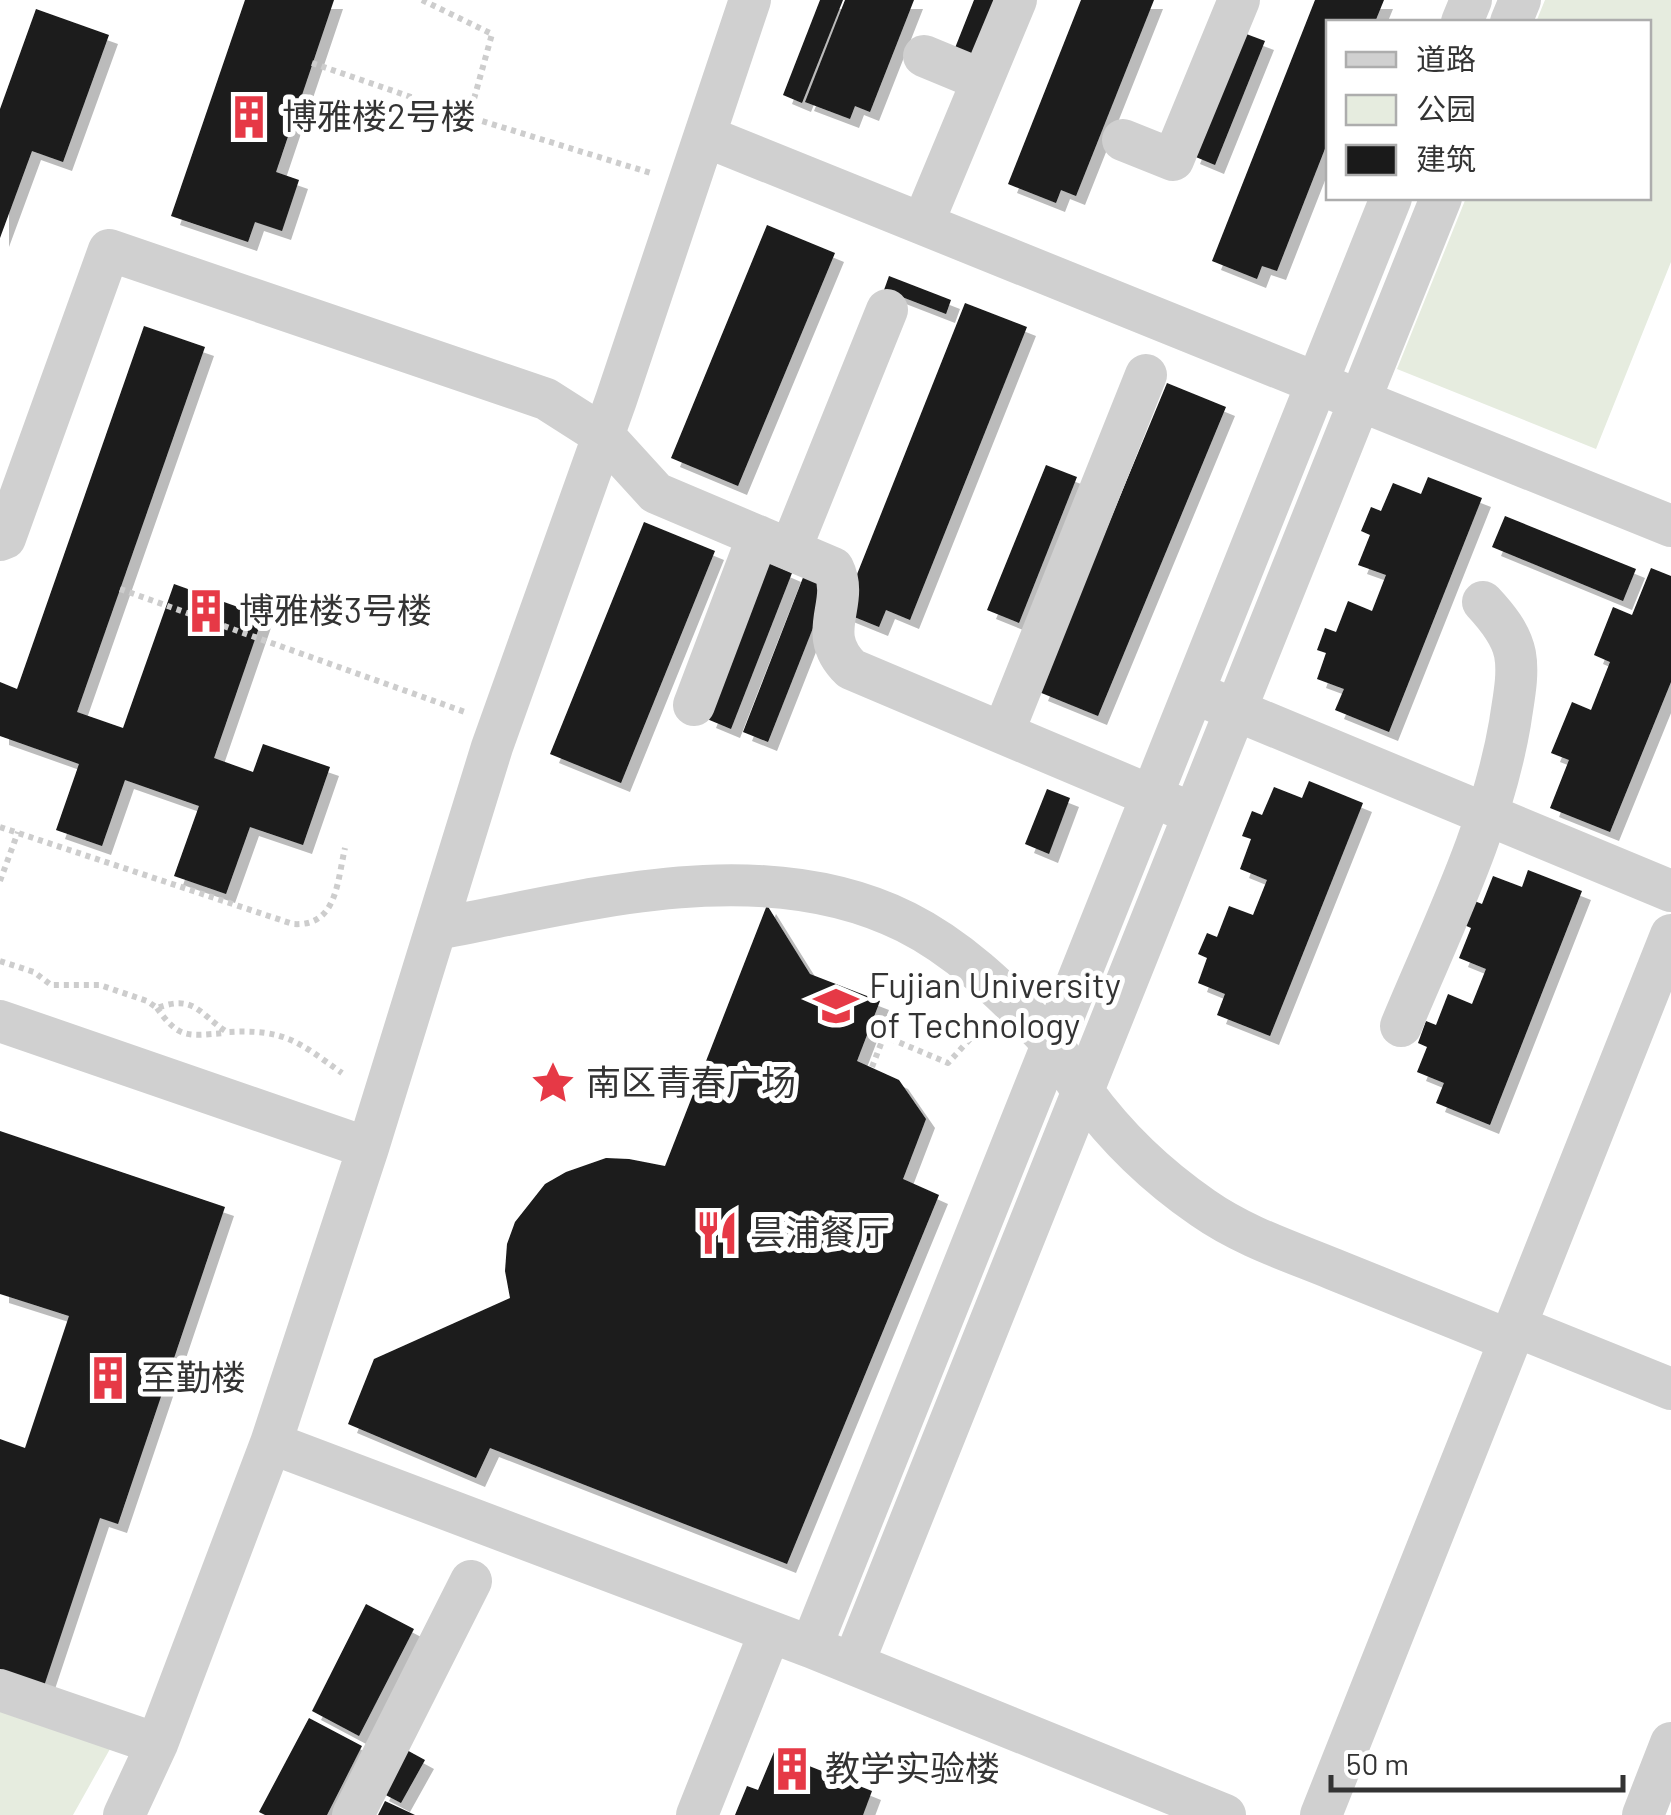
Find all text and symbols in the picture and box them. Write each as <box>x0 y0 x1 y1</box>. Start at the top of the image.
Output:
legend <box>1326 20 1651 200</box>
text: 道路 <box>1416 40 1476 76</box>
text: 公园 <box>1416 90 1476 126</box>
building icon: 博雅楼2号楼 <box>225 93 273 141</box>
place label: 博雅楼2号楼 <box>282 94 476 136</box>
text: 建筑 <box>1416 140 1476 176</box>
building icon: 博雅楼3号楼 <box>182 587 230 635</box>
place label: 博雅楼3号楼 <box>239 588 432 630</box>
place label: Fujian University of Technology <box>869 963 1121 1045</box>
school or university icon: Fujian University of Technology <box>812 982 860 1030</box>
place icon: 南区青春广场 <box>529 1059 577 1107</box>
place label: 南区青春广场 <box>586 1060 796 1102</box>
restaurant icon: 昙浦餐厅 <box>693 1209 741 1257</box>
place label: 昙浦餐厅 <box>750 1210 890 1252</box>
building icon: 至勤楼 <box>84 1354 132 1402</box>
place label: 至勤楼 <box>141 1355 246 1397</box>
scale bar <box>1331 1730 1624 1792</box>
building icon: 教学实验楼 <box>768 1745 816 1793</box>
text: 50 m <box>1346 1745 1409 1781</box>
place label: 教学实验楼 <box>825 1746 1000 1788</box>

